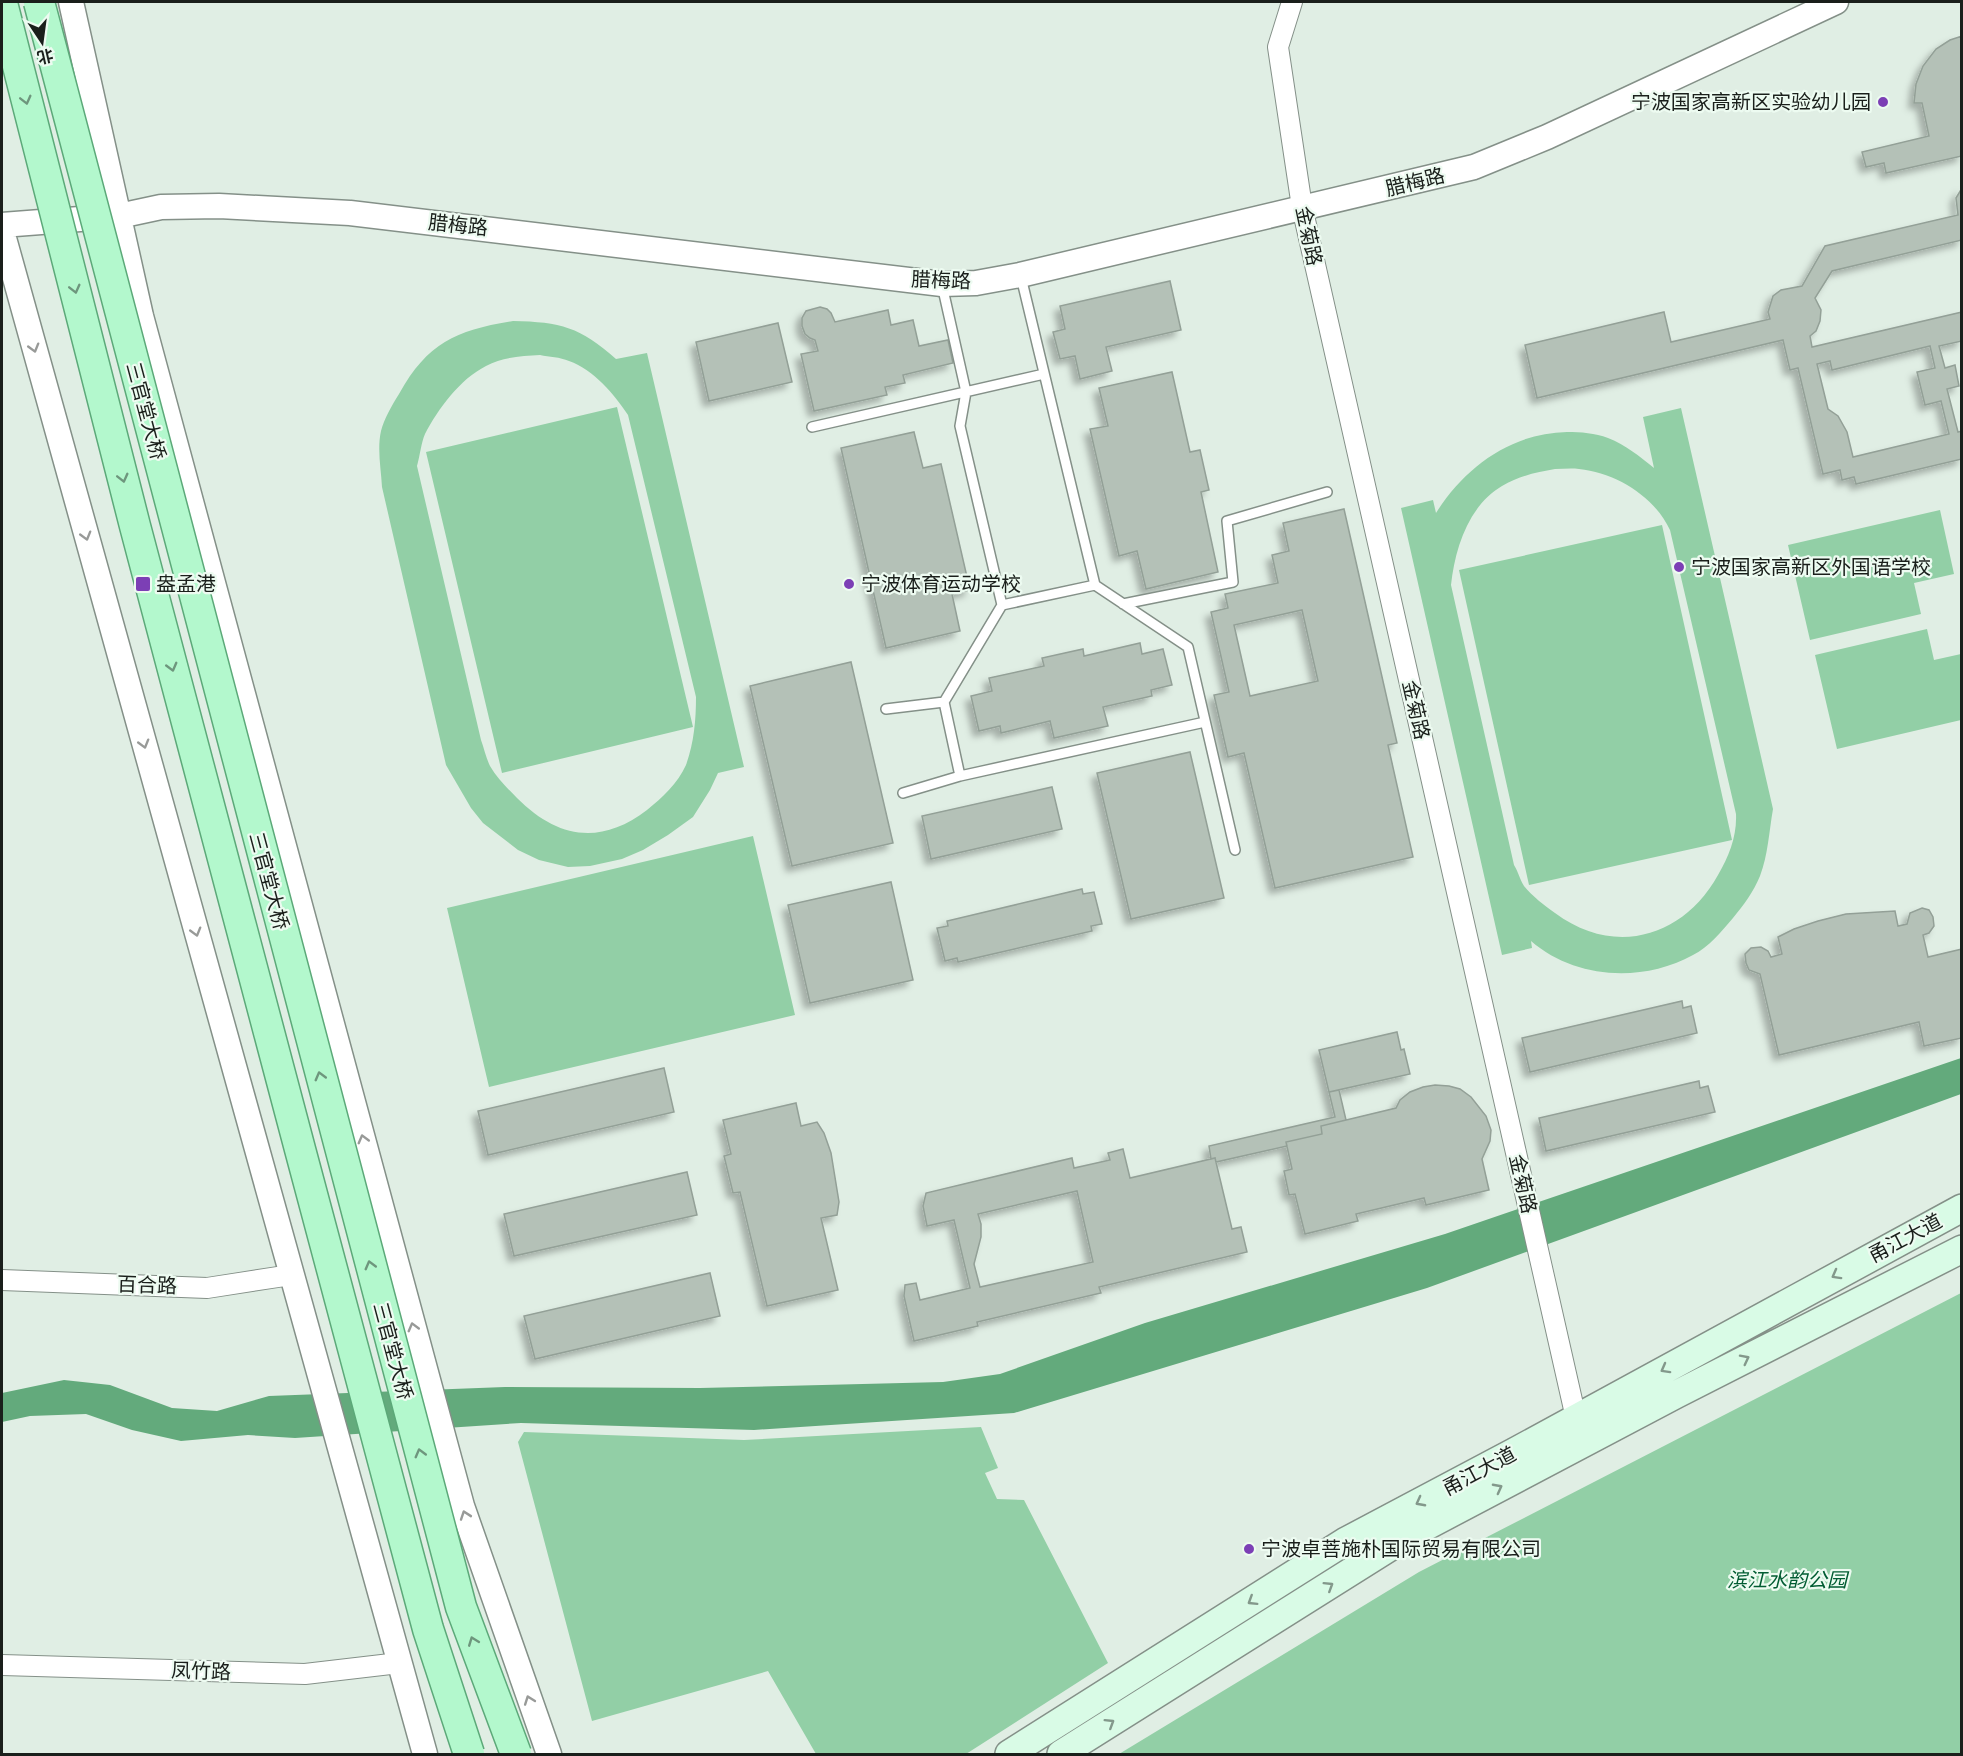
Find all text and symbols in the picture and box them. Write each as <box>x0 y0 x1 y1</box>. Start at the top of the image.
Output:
north arrow <box>12 12 72 72</box>
text: 北 <box>35 44 56 71</box>
place label: 宁波国家高新区实验幼儿园 <box>1631 86 1871 115</box>
one-way arrow <box>19 95 32 105</box>
marker: 宁波国家高新区实验幼儿园 <box>1876 95 1890 109</box>
street label: 腊梅路 <box>1382 159 1447 202</box>
street label: 金菊路 <box>1290 203 1331 268</box>
street label: 腊梅路 <box>427 206 490 241</box>
street label: 腊梅路 <box>911 263 972 294</box>
one-way arrow <box>67 284 80 294</box>
one-way arrow <box>27 342 39 353</box>
street label: 三官堂大桥 <box>121 359 174 463</box>
one-way arrow <box>115 473 128 483</box>
one-way arrow <box>79 530 91 540</box>
place label: 宁波国家高新区外国语学校 <box>1691 551 1931 580</box>
marker: 宁波国家高新区外国语学校 <box>1672 560 1686 574</box>
place label: 盎孟港 <box>156 568 216 597</box>
place label: 宁波体育运动学校 <box>861 568 1021 597</box>
marker: 盎孟港 <box>134 575 152 593</box>
marker: 宁波体育运动学校 <box>842 577 856 591</box>
one-way arrow <box>165 661 177 671</box>
street label: 金菊路 <box>1397 677 1438 742</box>
one-way arrow <box>137 738 149 749</box>
street label: 三官堂大桥 <box>244 829 297 933</box>
one-way arrow <box>189 926 201 936</box>
one-way arrow <box>315 1071 328 1081</box>
one-way arrow <box>357 1134 370 1144</box>
street label: 金菊路 <box>1504 1151 1545 1216</box>
street label: 甬江大道 <box>1862 1205 1946 1268</box>
one-way arrow <box>365 1260 377 1271</box>
street label: 百合路 <box>117 1268 178 1299</box>
one-way arrow <box>1832 1268 1842 1279</box>
street label: 三官堂大桥 <box>368 1299 421 1403</box>
one-way arrow <box>408 1322 421 1332</box>
one-way arrow <box>1739 1355 1750 1367</box>
one-way arrow <box>1661 1362 1671 1373</box>
street label: 甬江大道 <box>1436 1438 1520 1501</box>
one-way arrow <box>415 1449 427 1459</box>
one-way arrow <box>1491 1484 1502 1496</box>
one-way arrow <box>1415 1495 1426 1506</box>
one-way arrow <box>460 1510 472 1521</box>
place label: 宁波卓菩施朴国际贸易有限公司 <box>1261 1533 1541 1562</box>
marker: 宁波卓菩施朴国际贸易有限公司 <box>1242 1542 1256 1556</box>
park label: 滨江水韵公园 <box>1727 1564 1850 1593</box>
one-way arrow <box>1323 1581 1333 1593</box>
one-way arrow <box>1248 1593 1258 1605</box>
one-way arrow <box>468 1636 481 1647</box>
street label: 凤竹路 <box>171 1654 232 1685</box>
one-way arrow <box>523 1695 536 1705</box>
one-way arrow <box>1104 1720 1115 1731</box>

